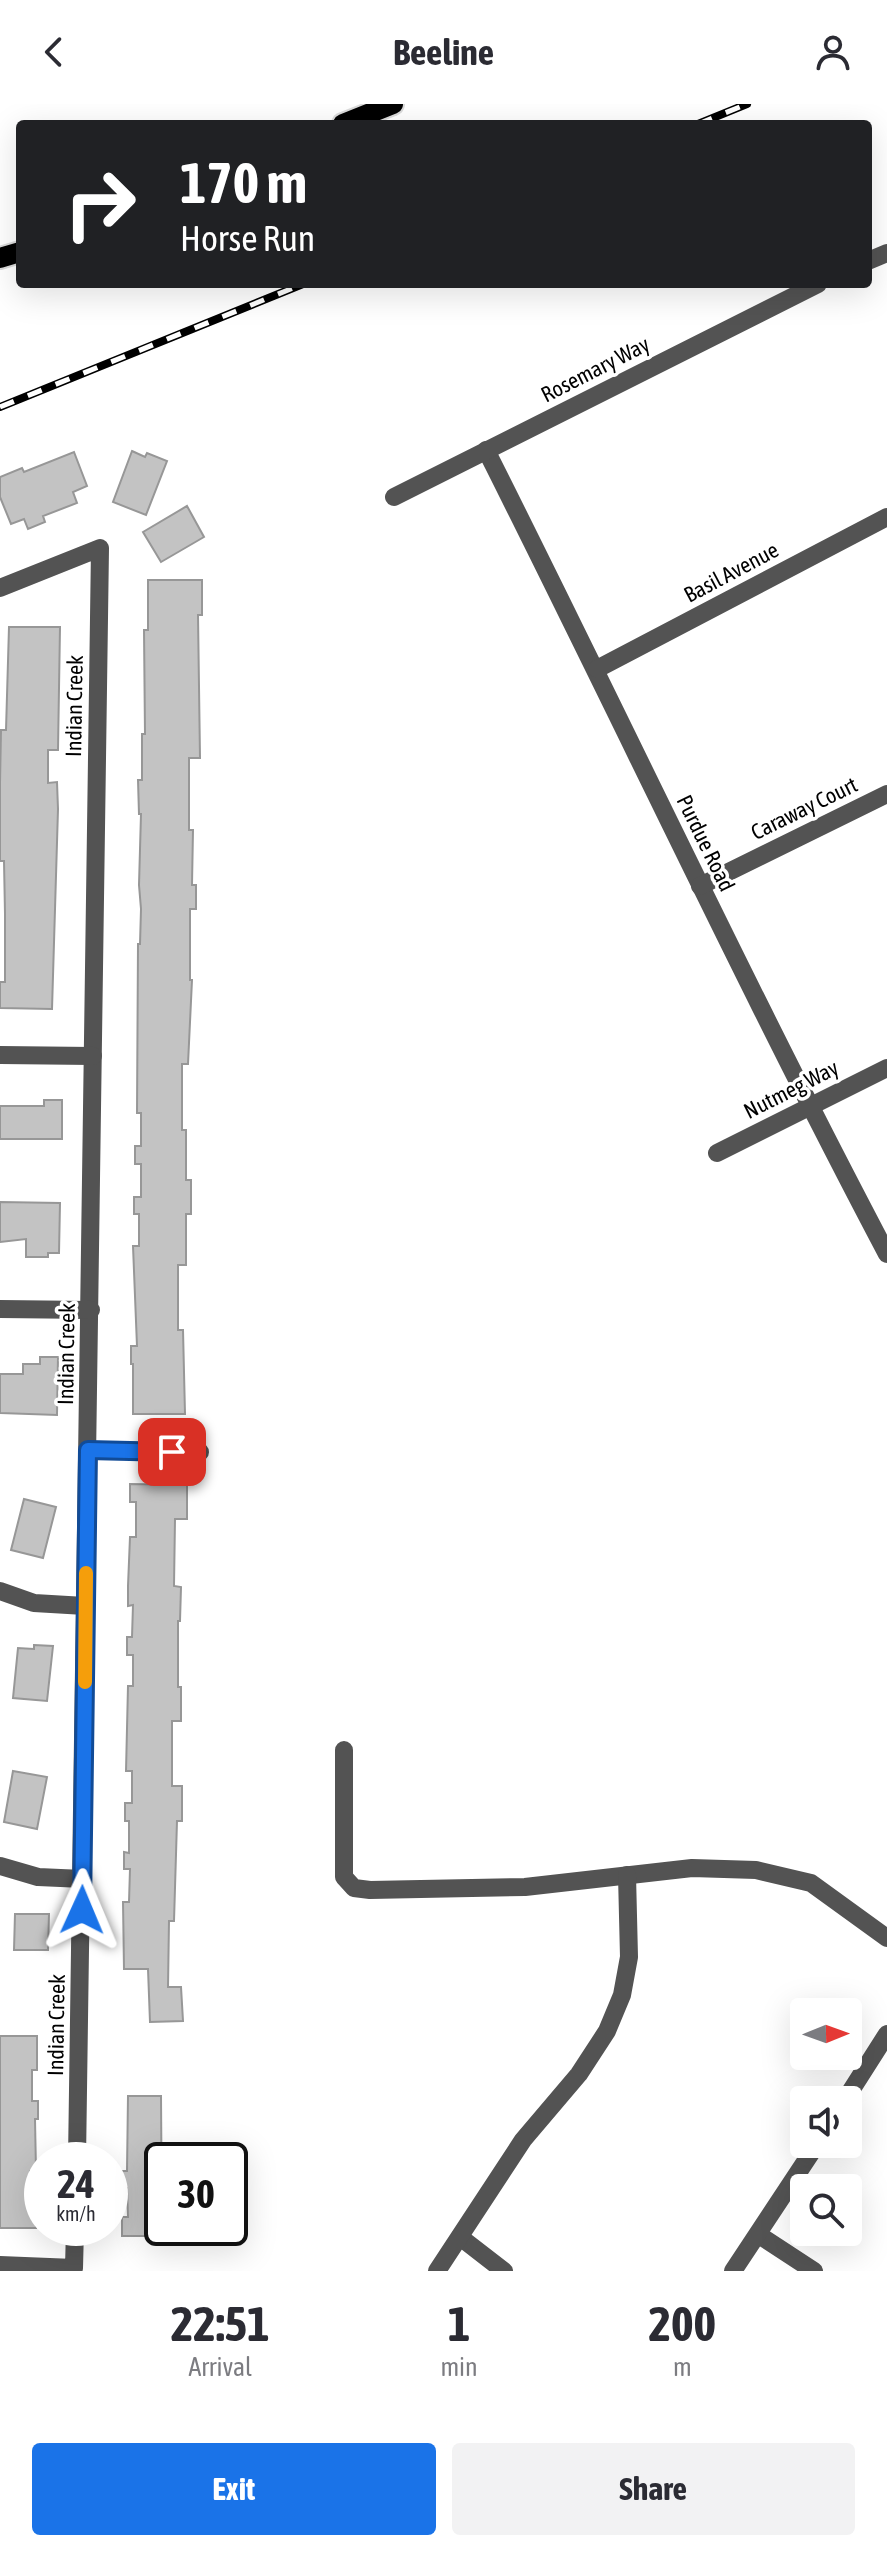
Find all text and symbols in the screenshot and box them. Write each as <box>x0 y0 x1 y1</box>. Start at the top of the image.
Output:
icon: back <box>32 30 76 74</box>
icon: person <box>811 30 855 74</box>
text: Beeline <box>393 31 494 73</box>
text: 170 m <box>180 151 307 215</box>
icon: right <box>48 152 152 256</box>
text: Horse Run <box>180 217 315 259</box>
street label: Rosemary Way <box>536 331 654 407</box>
street label: Basil Avenue <box>679 536 783 608</box>
street label: Indian Creek <box>60 655 88 757</box>
street label: Caraway Court <box>747 771 861 845</box>
street label: Purdue Road <box>672 791 740 895</box>
street label: Nutmeg Way <box>739 1054 843 1124</box>
street label: Indian Creek <box>52 1303 80 1405</box>
pin <box>138 1418 206 1486</box>
icon: arrive <box>150 1430 194 1474</box>
position arrow <box>40 1868 124 1952</box>
street label: Indian Creek <box>42 1974 70 2076</box>
north arrow <box>790 1998 862 2070</box>
map controls <box>790 1998 862 2246</box>
button: sound <box>790 2086 862 2158</box>
speed limit sign: 30 <box>144 2142 248 2246</box>
text: 24 <box>57 2161 95 2206</box>
button: search <box>790 2174 862 2246</box>
text: km/h <box>56 2202 96 2225</box>
text: 22:51 <box>171 2296 270 2351</box>
text: 1 <box>448 2296 470 2351</box>
text: 200 <box>649 2296 716 2351</box>
text: Arrival <box>188 2352 252 2382</box>
text: min <box>440 2352 478 2382</box>
text: m <box>673 2352 692 2382</box>
button: Exit <box>32 2443 436 2535</box>
button: Share <box>452 2443 855 2535</box>

